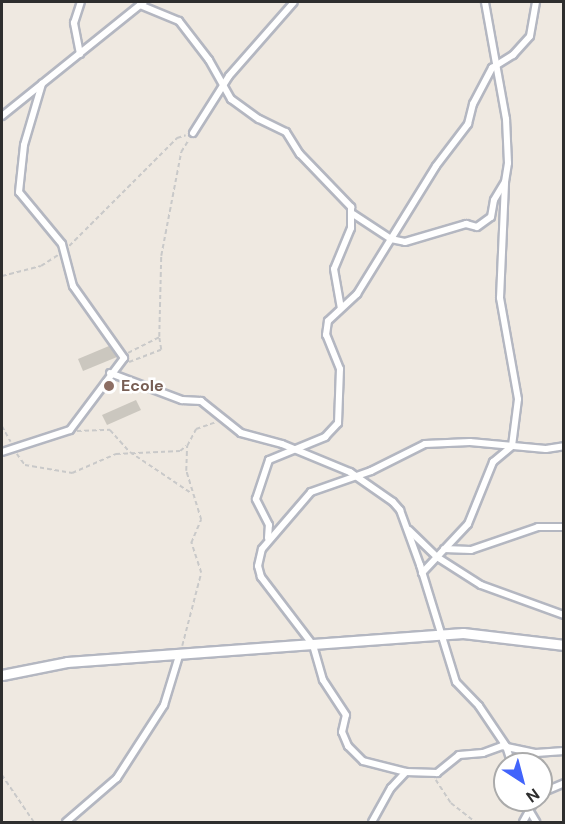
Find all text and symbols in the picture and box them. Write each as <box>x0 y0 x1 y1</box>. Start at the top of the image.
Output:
place label: Ecole <box>121 376 164 396</box>
marker: Ecole <box>102 379 116 393</box>
north arrow <box>493 752 553 812</box>
text: N <box>522 783 544 807</box>

